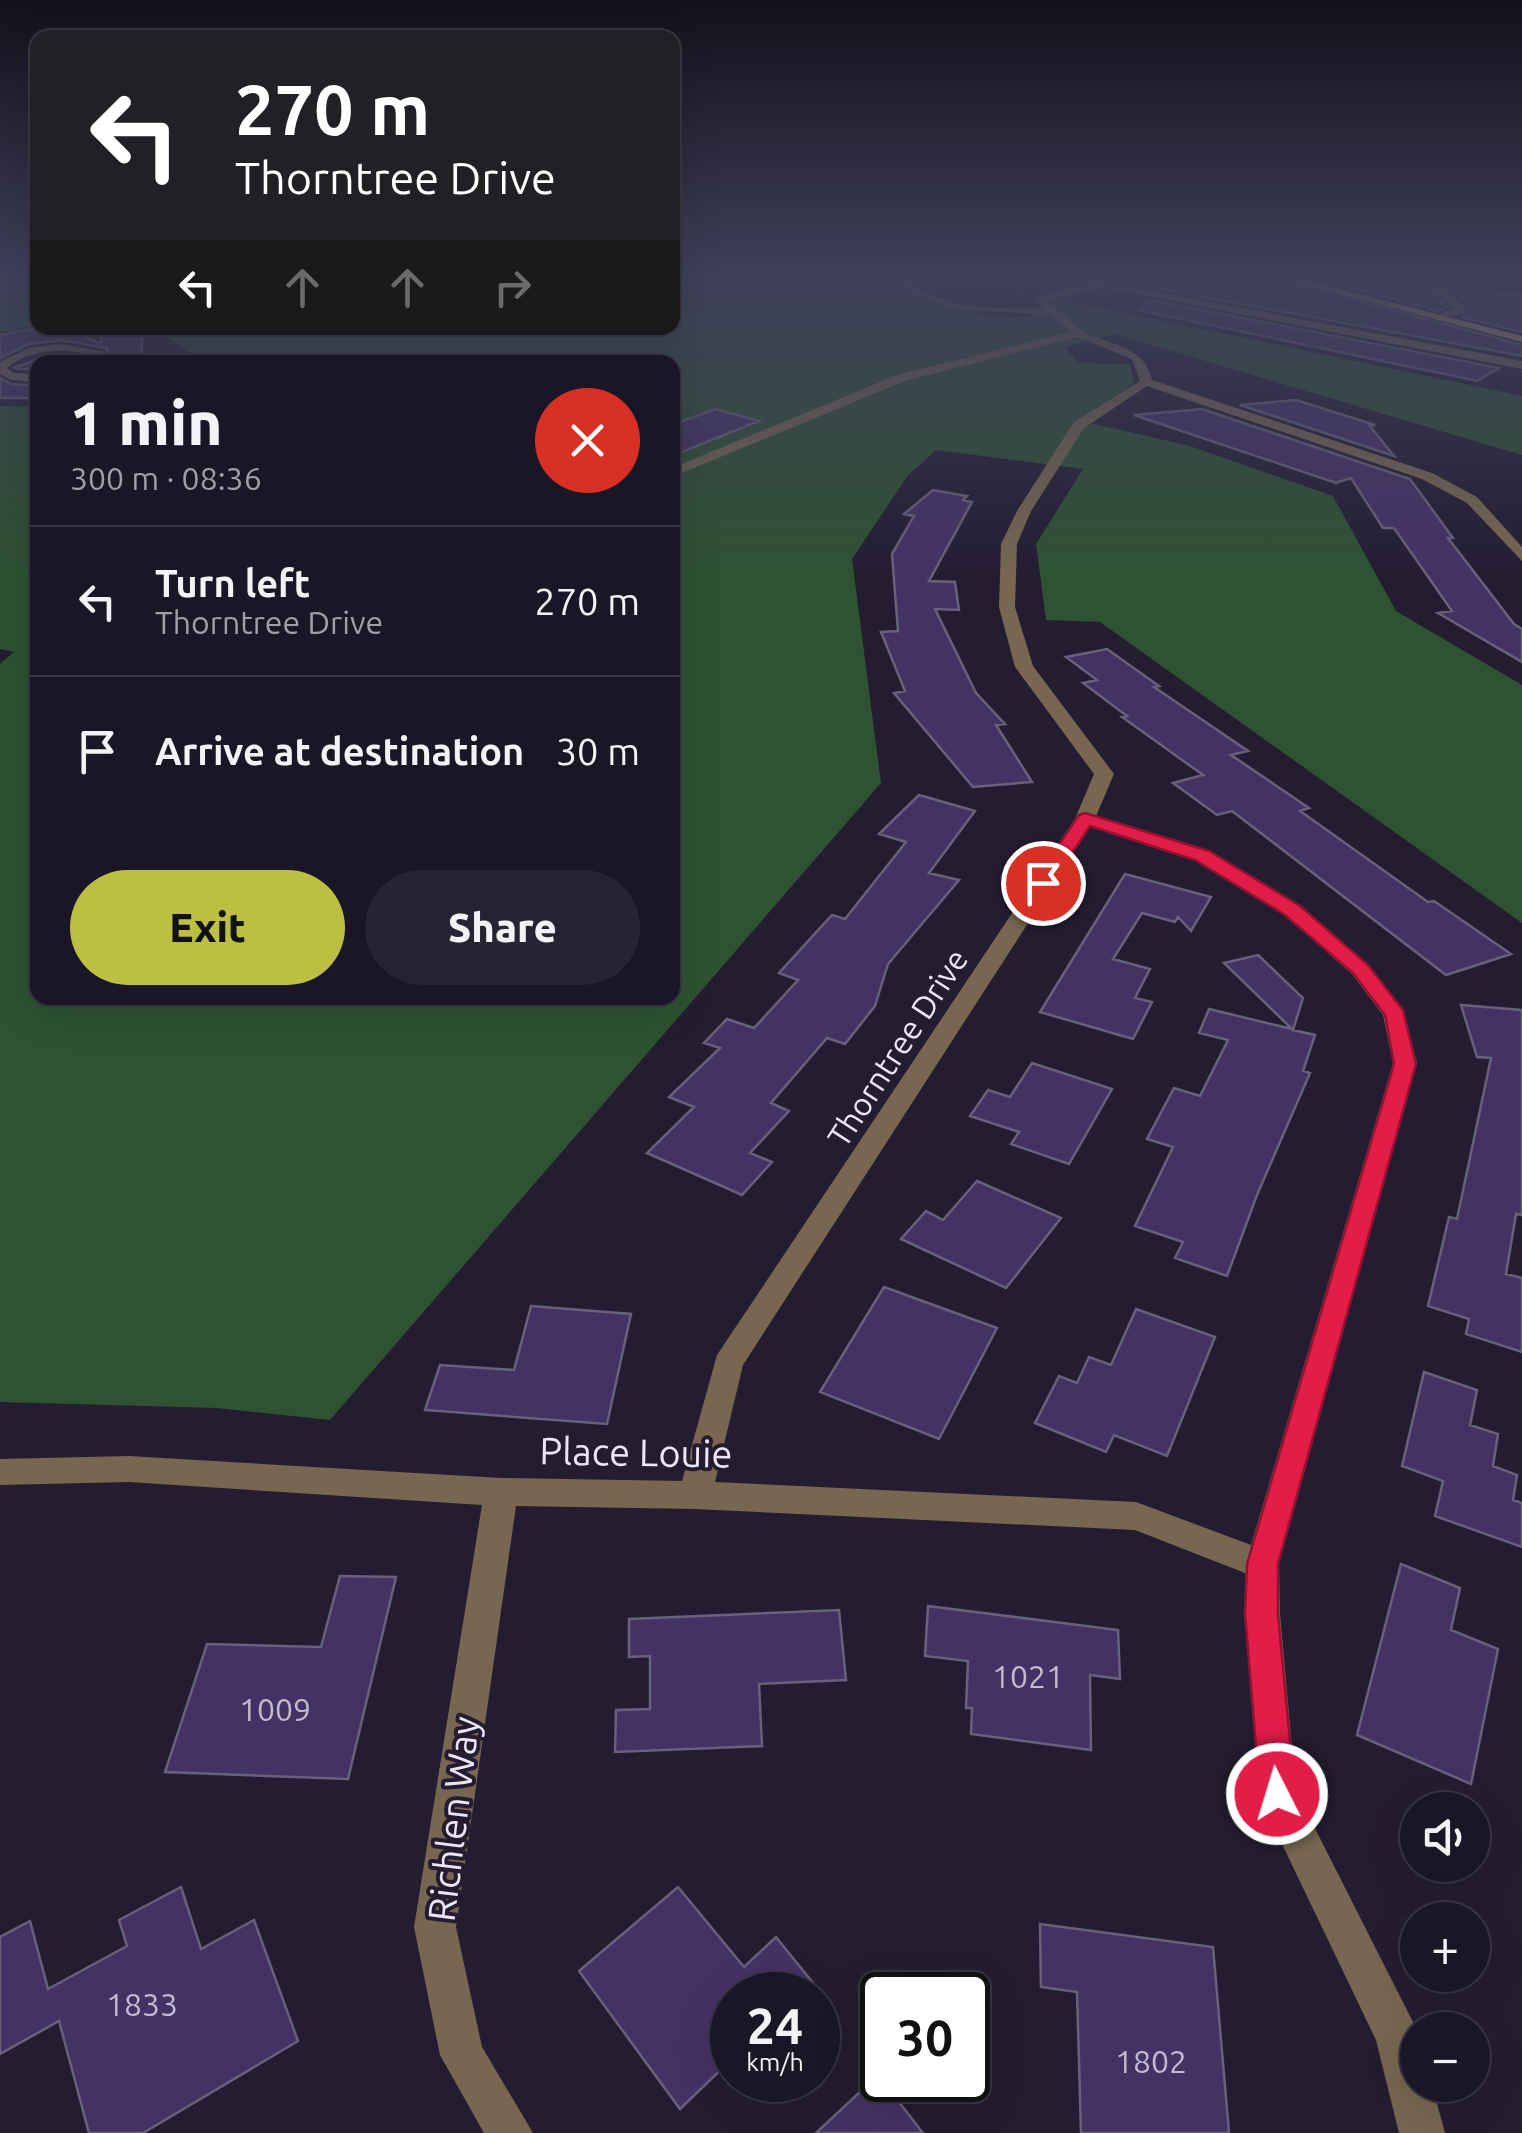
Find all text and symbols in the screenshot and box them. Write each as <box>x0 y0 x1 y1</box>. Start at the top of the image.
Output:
icon: left <box>70 70 200 200</box>
text: 270 m <box>235 70 430 148</box>
text: Thorntree Drive <box>235 152 556 203</box>
icon: left <box>170 260 225 315</box>
icon: ahead <box>275 260 330 315</box>
icon: ahead <box>380 260 435 315</box>
icon: right <box>485 260 540 315</box>
button: close <box>535 388 640 493</box>
text: 1 min <box>70 389 223 456</box>
text: 300 m · 08:36 <box>70 460 262 496</box>
text: Turn left <box>155 562 310 604</box>
icon: left <box>70 574 125 629</box>
text: 270 m <box>534 580 640 622</box>
text: Thorntree Drive <box>155 604 383 640</box>
icon: arrive <box>70 724 125 779</box>
text: Arrive at destination <box>155 730 524 772</box>
text: 30 m <box>556 730 640 772</box>
pin <box>1001 841 1086 926</box>
icon: arrive <box>1016 856 1071 911</box>
button: Exit <box>70 870 345 985</box>
button: Share <box>365 870 640 985</box>
street label: Thorntree Drive <box>820 942 974 1153</box>
street label: Place Louie <box>539 1429 733 1475</box>
house number: 1021 <box>992 1658 1064 1694</box>
house number: 1009 <box>239 1691 311 1727</box>
street label: Richlen Way <box>420 1714 486 1924</box>
position arrow <box>1225 1742 1329 1846</box>
map controls <box>1400 1792 1490 2102</box>
button: sound <box>1400 1792 1490 1882</box>
button: + <box>1400 1902 1490 1992</box>
speed limit sign: 30 <box>860 1972 990 2102</box>
house number: 1833 <box>106 1986 178 2022</box>
text: 24 <box>747 1997 803 2053</box>
button: − <box>1400 2012 1490 2102</box>
house number: 1802 <box>1115 2043 1187 2079</box>
text: km/h <box>746 2048 804 2076</box>

